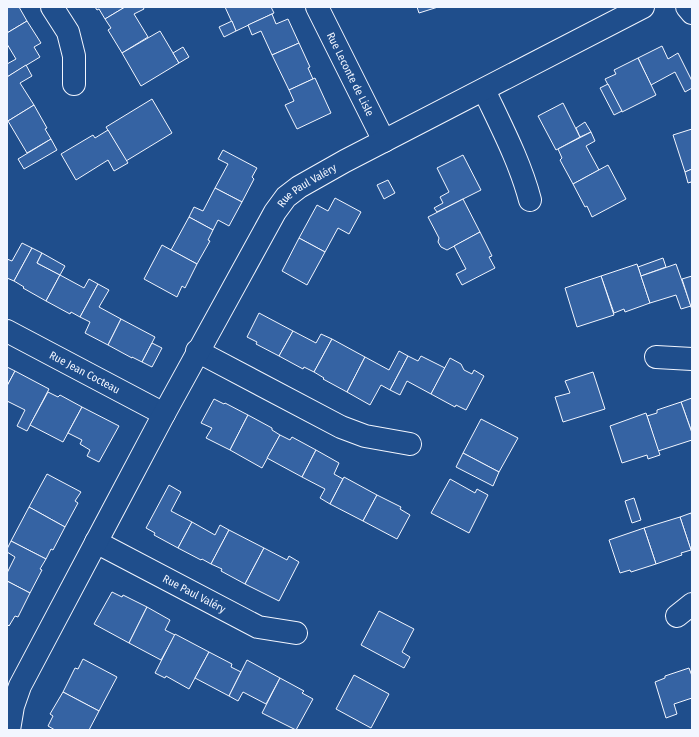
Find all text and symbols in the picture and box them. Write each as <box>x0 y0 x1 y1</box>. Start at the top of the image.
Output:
street label: Rue Leconte de Lisle <box>324 30 376 118</box>
street label: Rue Paul Valéry <box>275 161 339 210</box>
street label: Rue Jean Cocteau <box>47 349 122 396</box>
street label: Rue Paul Valéry <box>160 572 228 616</box>

